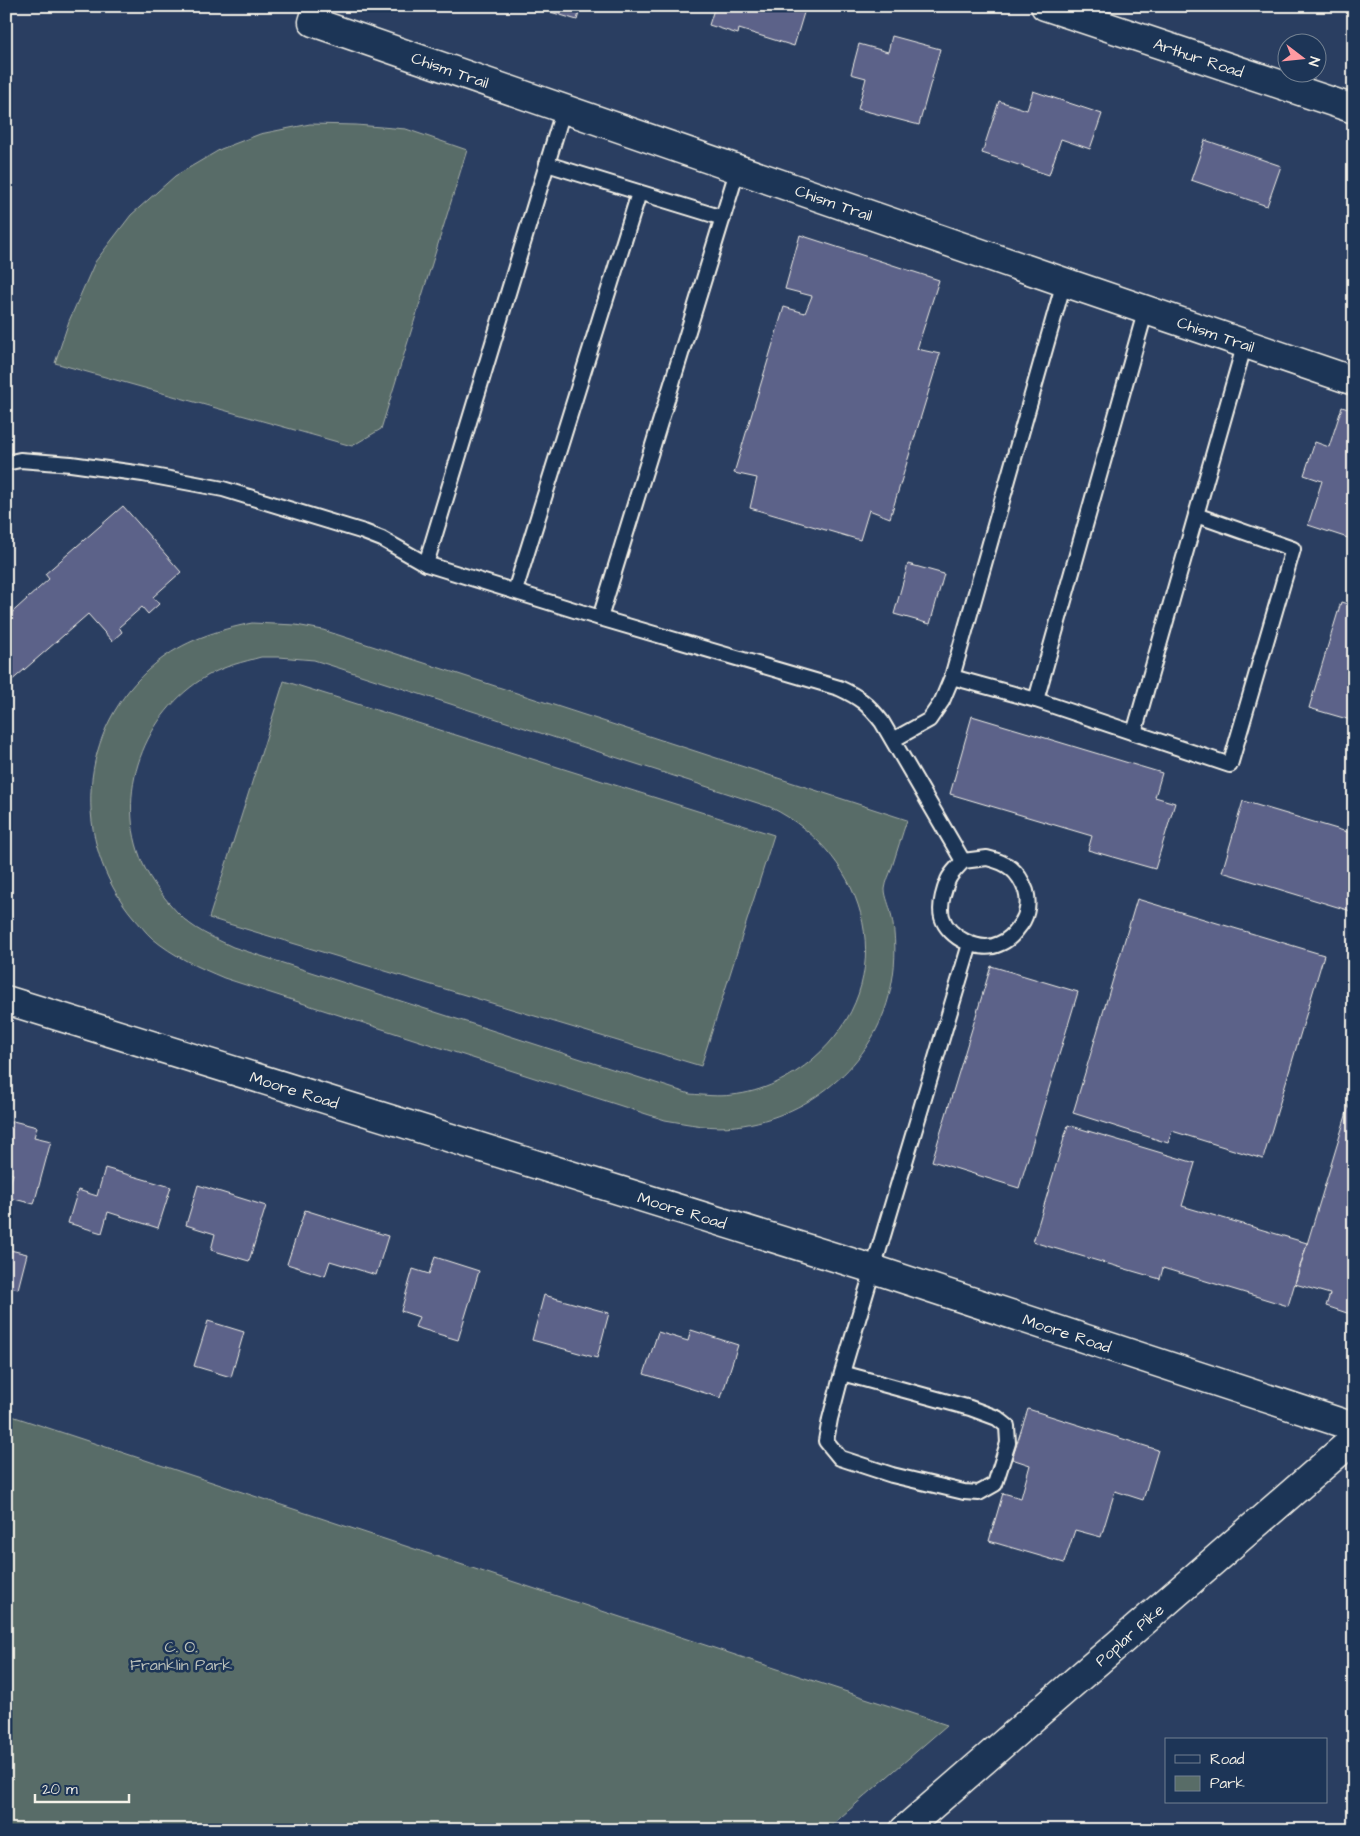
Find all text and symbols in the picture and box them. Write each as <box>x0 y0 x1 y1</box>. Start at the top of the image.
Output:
north arrow <box>1278 32 1328 82</box>
street label: Arthur Road <box>1151 33 1246 83</box>
street label: Chism Trail <box>408 47 492 94</box>
text: N <box>1303 54 1324 68</box>
street label: Chism Trail <box>792 180 875 227</box>
street label: Chism Trail <box>1174 311 1257 358</box>
street label: Moore Road <box>247 1066 341 1115</box>
street label: Moore Road <box>635 1187 729 1235</box>
street label: Moore Road <box>1020 1309 1114 1358</box>
street label: Poplar Pike <box>1090 1599 1169 1672</box>
park label: C. O. Franklin Park <box>130 1636 232 1676</box>
legend <box>1165 1738 1328 1804</box>
text: Road <box>1210 1749 1245 1770</box>
scale bar <box>35 1771 129 1803</box>
text: Park <box>1210 1773 1245 1794</box>
text: 20 m <box>42 1779 78 1800</box>

